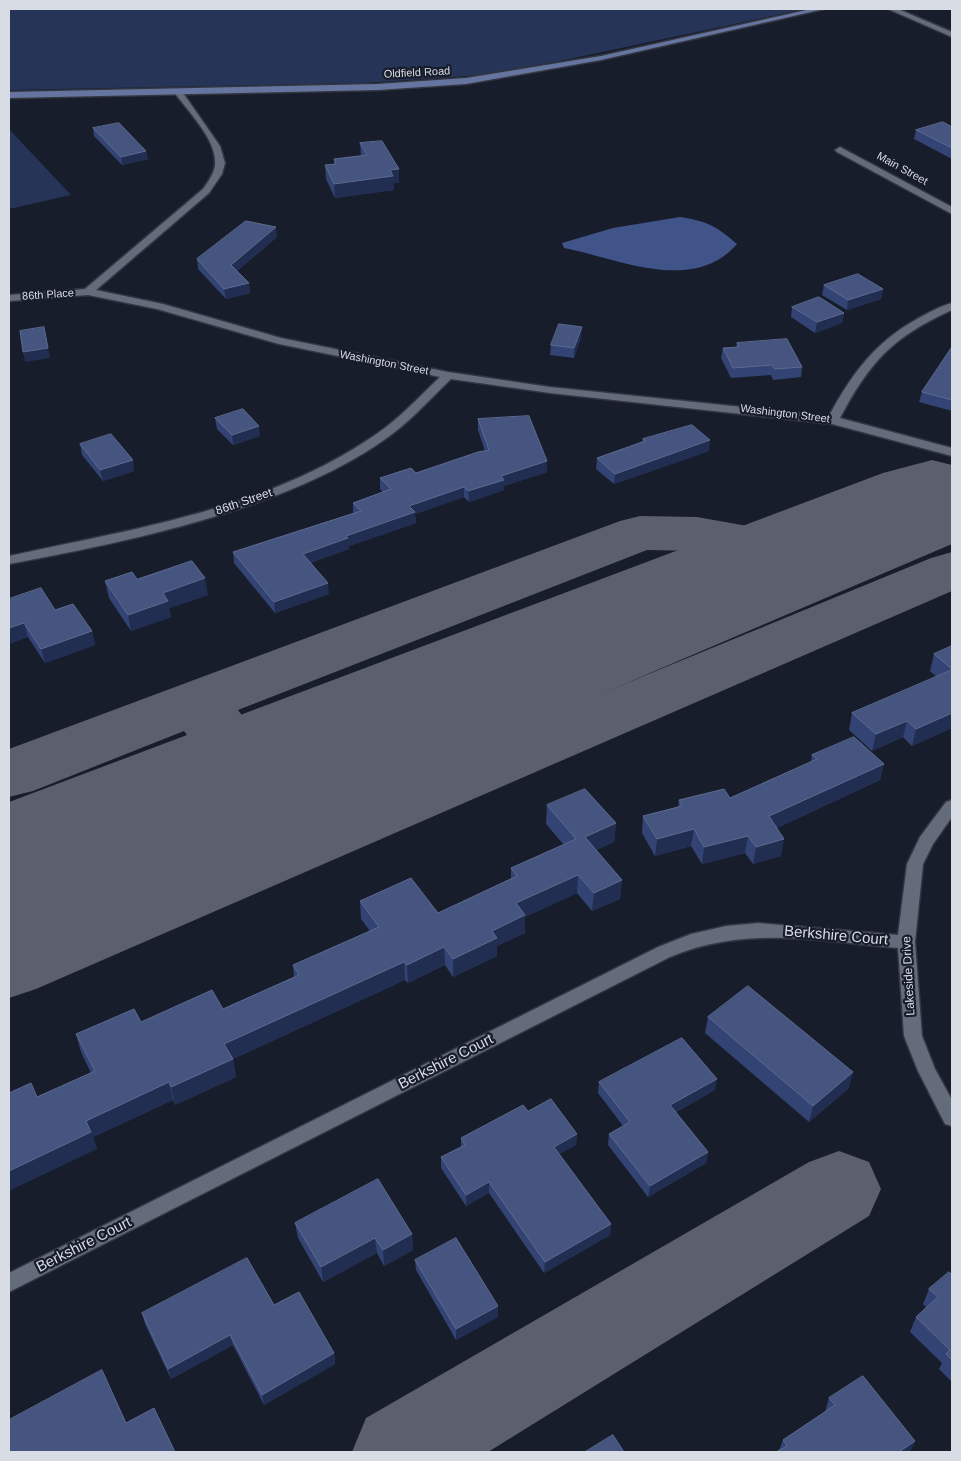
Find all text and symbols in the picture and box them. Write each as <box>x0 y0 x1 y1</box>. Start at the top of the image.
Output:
street label: Oldfield Road <box>383 65 451 81</box>
street label: Main Street <box>874 150 930 188</box>
street label: 86th Place <box>22 287 74 303</box>
street label: Washington Street <box>339 348 429 378</box>
street label: Washington Street <box>739 402 831 426</box>
street label: 86th Street <box>214 486 274 518</box>
street label: Berkshire Court <box>783 922 889 950</box>
street label: Lakeside Drive <box>900 936 918 1016</box>
street label: Berkshire Court <box>395 1030 497 1094</box>
street label: Berkshire Court <box>33 1213 135 1277</box>

